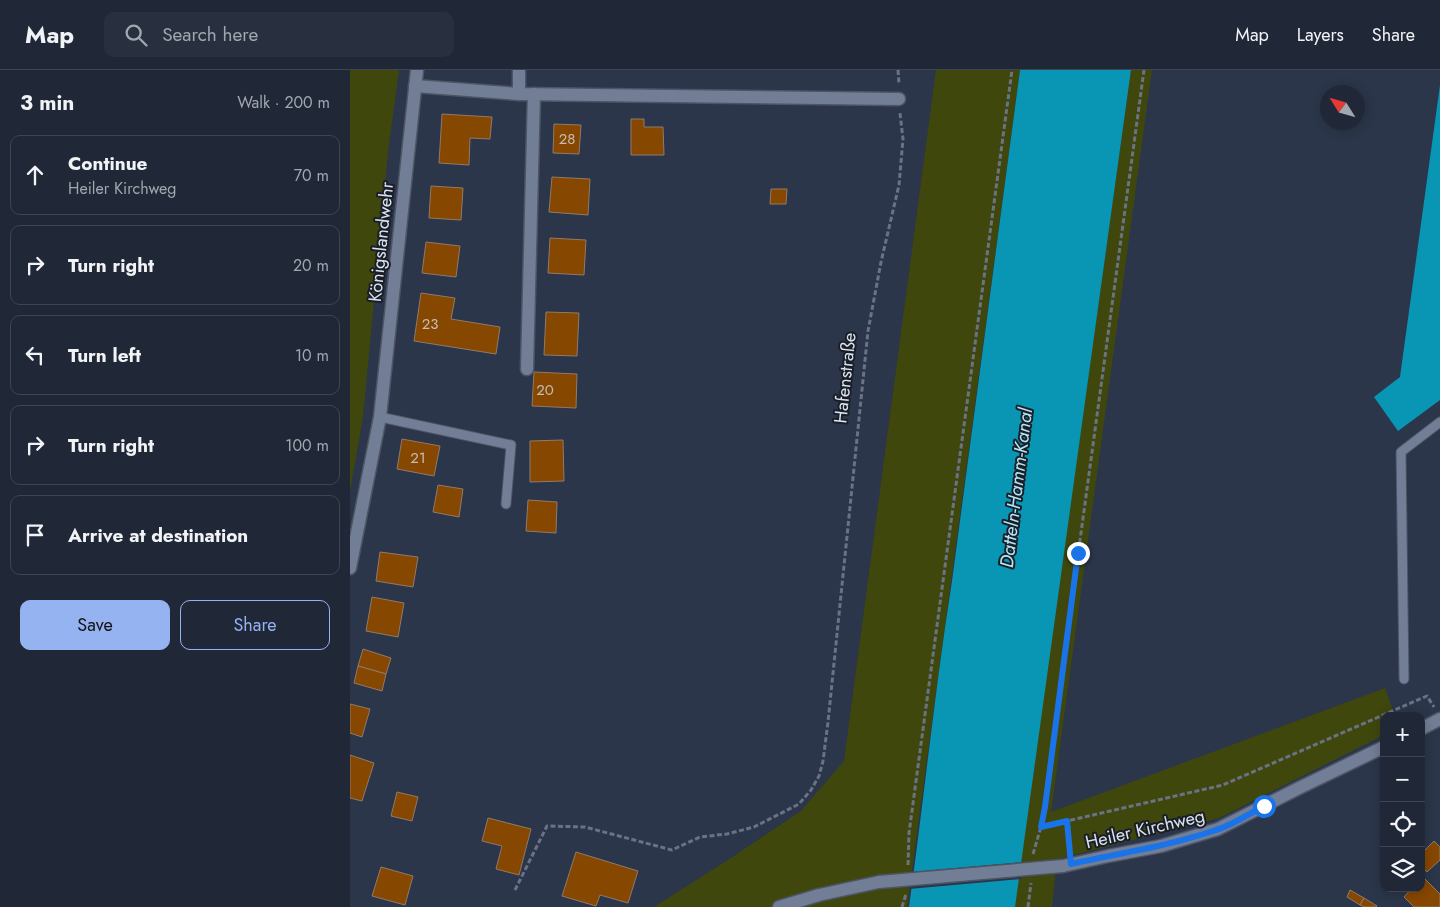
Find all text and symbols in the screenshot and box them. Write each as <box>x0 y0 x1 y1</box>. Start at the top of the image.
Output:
search box <box>104 12 454 57</box>
text: Map <box>25 17 74 52</box>
icon: search <box>122 21 150 49</box>
text: Search here <box>162 21 258 48</box>
text: Map <box>1235 22 1269 48</box>
text: Layers <box>1297 22 1344 48</box>
text: Share <box>1372 22 1415 48</box>
north arrow <box>1320 85 1365 130</box>
text: 3 min <box>20 88 74 118</box>
text: Walk · 200 m <box>237 91 330 114</box>
house number: 28 <box>559 128 575 150</box>
text: Continue <box>68 150 147 177</box>
icon: ahead <box>21 161 49 189</box>
text: 70 m <box>294 164 329 187</box>
text: Heiler Kirchweg <box>68 177 176 200</box>
street label: Königslandwehr <box>362 180 400 303</box>
icon: right <box>21 251 49 279</box>
text: Turn right <box>68 252 154 279</box>
text: 20 m <box>293 254 329 277</box>
house number: 23 <box>422 313 438 335</box>
street label: Hafenstraße <box>827 331 863 425</box>
icon: left <box>21 341 49 369</box>
text: Turn left <box>68 342 141 369</box>
text: 10 m <box>295 344 329 367</box>
house number: 20 <box>536 379 554 401</box>
water label: Datteln-Hamm-Kanal <box>993 406 1039 569</box>
icon: right <box>21 431 49 459</box>
text: Turn right <box>68 432 154 459</box>
text: 100 m <box>285 434 329 457</box>
house number: 21 <box>410 447 426 469</box>
icon: arrive <box>21 521 49 549</box>
text: Arrive at destination <box>68 522 248 549</box>
route end <box>1067 542 1090 565</box>
button: Save <box>20 600 170 650</box>
button: Share <box>180 600 330 650</box>
map controls <box>1380 712 1425 892</box>
button: + <box>1380 712 1425 757</box>
button: − <box>1380 757 1425 802</box>
route start <box>1253 795 1276 818</box>
button: locate <box>1380 802 1425 847</box>
street label: Heiler Kirchweg <box>1083 803 1207 855</box>
button: layers <box>1380 847 1425 892</box>

